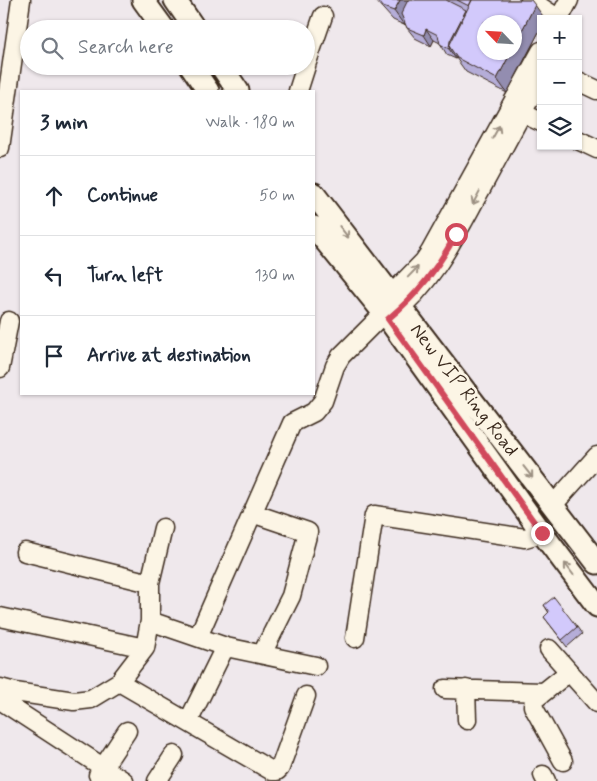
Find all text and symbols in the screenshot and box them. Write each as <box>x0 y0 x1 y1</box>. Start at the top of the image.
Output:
north arrow <box>477 15 522 60</box>
map controls <box>537 15 582 150</box>
button: + <box>537 15 582 60</box>
search box <box>20 20 315 75</box>
icon: search <box>38 34 66 62</box>
text: Search here <box>78 35 174 60</box>
button: − <box>537 60 582 105</box>
button: layers <box>537 105 582 150</box>
text: 3 min <box>40 109 88 137</box>
text: Walk · 180 m <box>206 112 295 133</box>
one-way arrow <box>491 125 501 140</box>
icon: ahead <box>40 182 68 210</box>
text: Continue <box>87 183 158 208</box>
text: 50 m <box>259 185 295 206</box>
one-way arrow <box>471 190 481 205</box>
route start <box>445 223 468 246</box>
one-way arrow <box>338 226 349 239</box>
icon: left <box>40 262 68 290</box>
text: Turn left <box>87 263 163 288</box>
text: 130 m <box>254 265 295 286</box>
one-way arrow <box>407 266 419 278</box>
street label: New VIP Ring Road <box>403 318 524 462</box>
icon: arrive <box>40 342 68 370</box>
text: Arrive at destination <box>87 343 251 368</box>
one-way arrow <box>522 466 533 479</box>
route end <box>531 522 554 545</box>
one-way arrow <box>564 563 575 576</box>

